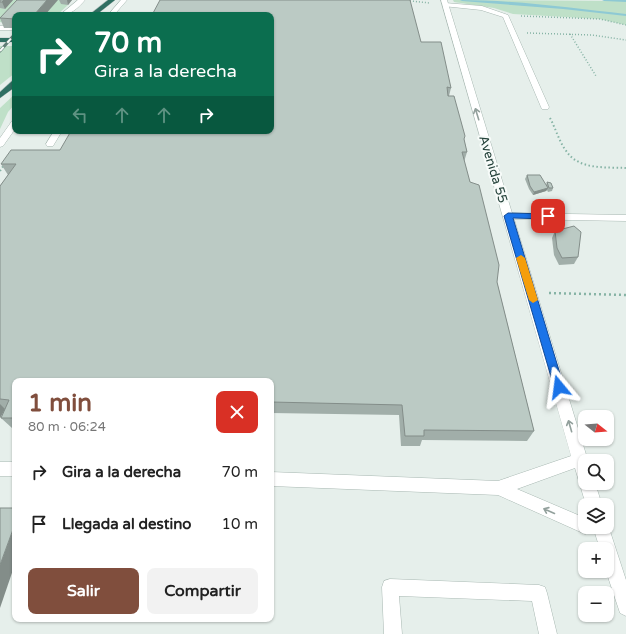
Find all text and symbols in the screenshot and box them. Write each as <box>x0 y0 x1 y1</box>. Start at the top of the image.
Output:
text: 70 m <box>94 26 162 60</box>
icon: right <box>28 28 80 80</box>
text: Gira a la derecha <box>94 60 237 82</box>
icon: left <box>69 104 91 126</box>
icon: ahead <box>111 104 133 126</box>
icon: ahead <box>153 104 175 126</box>
icon: right <box>195 104 217 126</box>
one-way arrow <box>473 107 480 120</box>
street label: Avenida 55 <box>475 134 511 205</box>
pin <box>531 199 565 233</box>
icon: arrive <box>537 205 559 227</box>
position arrow <box>538 366 580 408</box>
text: 1 min <box>28 389 92 418</box>
button: close <box>216 391 258 433</box>
north arrow <box>578 410 614 446</box>
map controls <box>578 410 614 622</box>
text: 80 m · 06:24 <box>28 419 106 435</box>
one-way arrow <box>566 420 573 433</box>
button: search <box>578 454 614 490</box>
icon: right <box>28 461 50 483</box>
text: Gira a la derecha <box>62 463 181 481</box>
text: 70 m <box>221 463 258 481</box>
button: layers <box>578 498 614 534</box>
one-way arrow <box>544 506 556 514</box>
icon: arrive <box>28 513 50 535</box>
text: Llegada al destino <box>62 515 191 533</box>
text: 10 m <box>221 515 258 533</box>
button: + <box>578 542 614 578</box>
button: Salir <box>28 568 139 614</box>
button: Compartir <box>147 568 258 614</box>
button: − <box>578 586 614 622</box>

